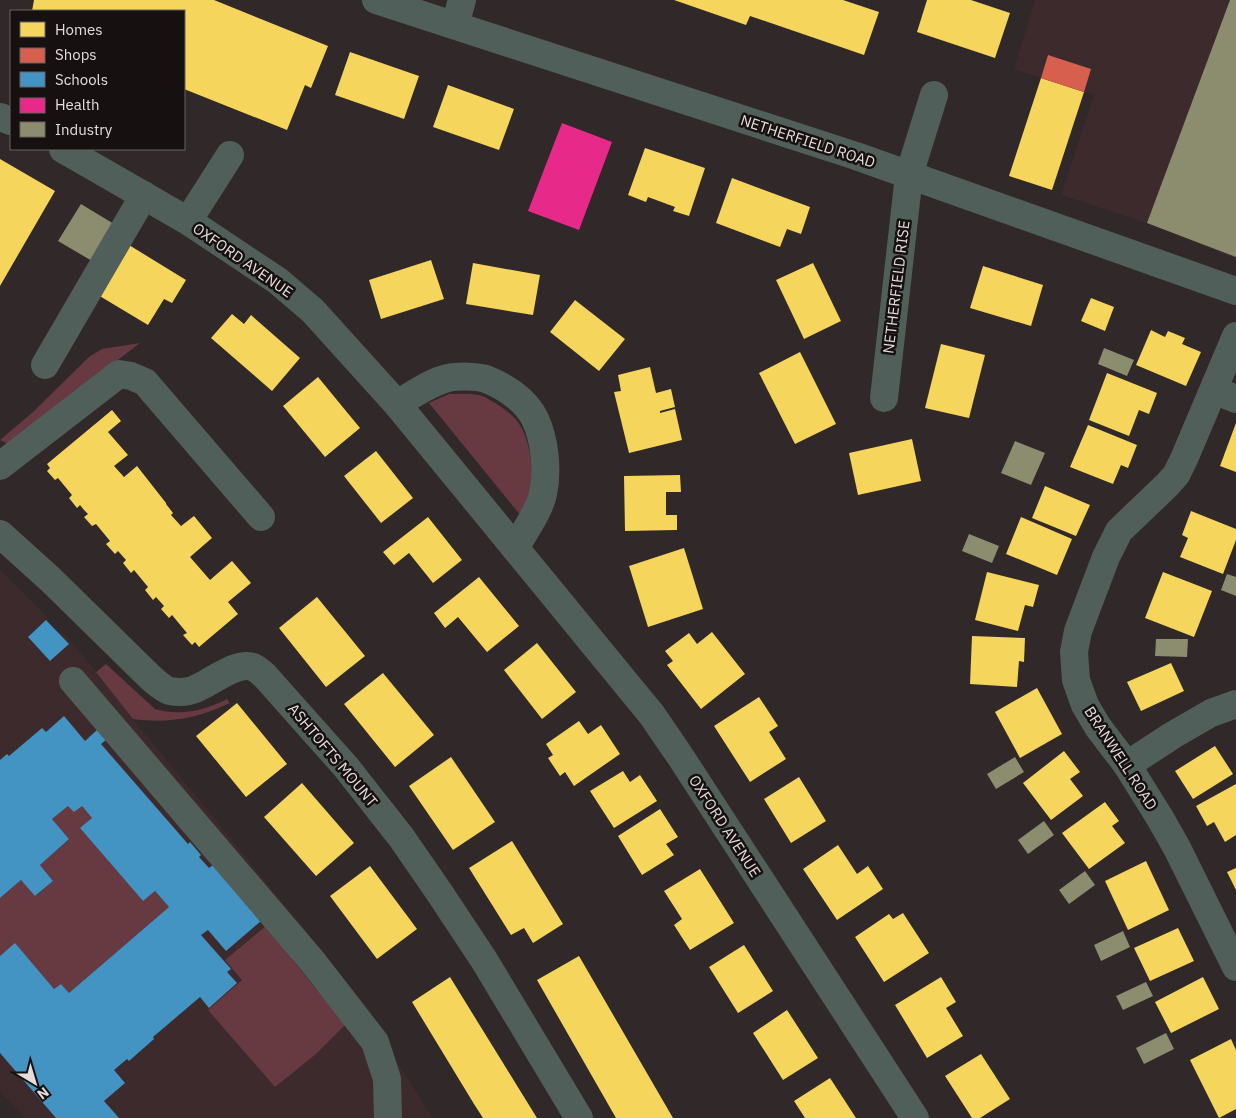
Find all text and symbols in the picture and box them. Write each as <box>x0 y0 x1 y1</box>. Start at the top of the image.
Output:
legend <box>10 10 185 150</box>
text: Homes <box>55 20 103 39</box>
text: Shops <box>55 45 97 64</box>
text: Schools <box>55 70 108 89</box>
text: Health <box>55 95 100 114</box>
street label: NETHERFIELD ROAD <box>738 110 878 172</box>
text: Industry <box>55 120 113 139</box>
street label: OXFORD AVENUE <box>189 218 297 302</box>
street label: NETHERFIELD RISE <box>878 219 914 355</box>
street label: ASHTOFTS MOUNT <box>284 699 382 811</box>
street label: BRANWELL ROAD <box>1080 703 1162 813</box>
street label: OXFORD AVENUE <box>685 771 765 881</box>
north arrow <box>10 1058 60 1108</box>
text: N <box>33 1083 53 1103</box>

